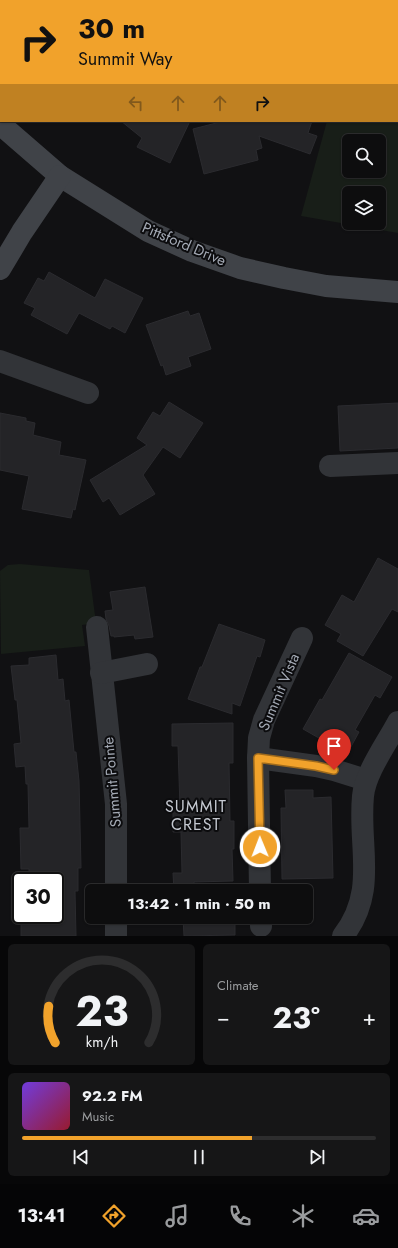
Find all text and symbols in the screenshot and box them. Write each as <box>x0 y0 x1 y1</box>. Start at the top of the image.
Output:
text: 30 m <box>78 8 145 49</box>
icon: right <box>12 16 64 68</box>
text: Summit Way <box>78 46 172 72</box>
icon: left <box>125 92 147 114</box>
icon: ahead <box>167 92 189 114</box>
icon: ahead <box>209 92 231 114</box>
icon: right <box>251 92 273 114</box>
map controls <box>342 134 386 230</box>
button: search <box>342 134 386 178</box>
button: layers <box>342 186 386 230</box>
street label: Pittsford Drive <box>139 216 230 272</box>
street label: Summit Vista <box>253 650 305 734</box>
pin <box>317 729 351 770</box>
icon: arrive <box>323 735 345 757</box>
street label: Summit Pointe <box>97 736 127 828</box>
district label: SUMMIT CREST <box>165 795 227 836</box>
position arrow <box>239 826 281 868</box>
speed limit sign: 30 <box>12 872 64 924</box>
text: 13:42 · 1 min · 50 m <box>127 893 271 915</box>
text: Climate <box>217 976 258 995</box>
text: 23 <box>75 980 128 1041</box>
text: 23° <box>273 996 320 1039</box>
text: − <box>217 1001 230 1033</box>
text: + <box>362 1001 376 1033</box>
text: km/h <box>85 1031 118 1051</box>
text: 92.2 FM <box>82 1085 143 1107</box>
text: Music <box>82 1107 114 1126</box>
icon: previous <box>70 1146 92 1168</box>
icon: pause <box>188 1146 210 1168</box>
icon: next <box>306 1146 328 1168</box>
icon: directions <box>100 1202 128 1230</box>
icon: music <box>163 1202 191 1230</box>
icon: phone <box>226 1202 254 1230</box>
icon: climate <box>289 1202 317 1230</box>
icon: car <box>352 1202 380 1230</box>
text: 13:41 <box>18 1203 65 1229</box>

